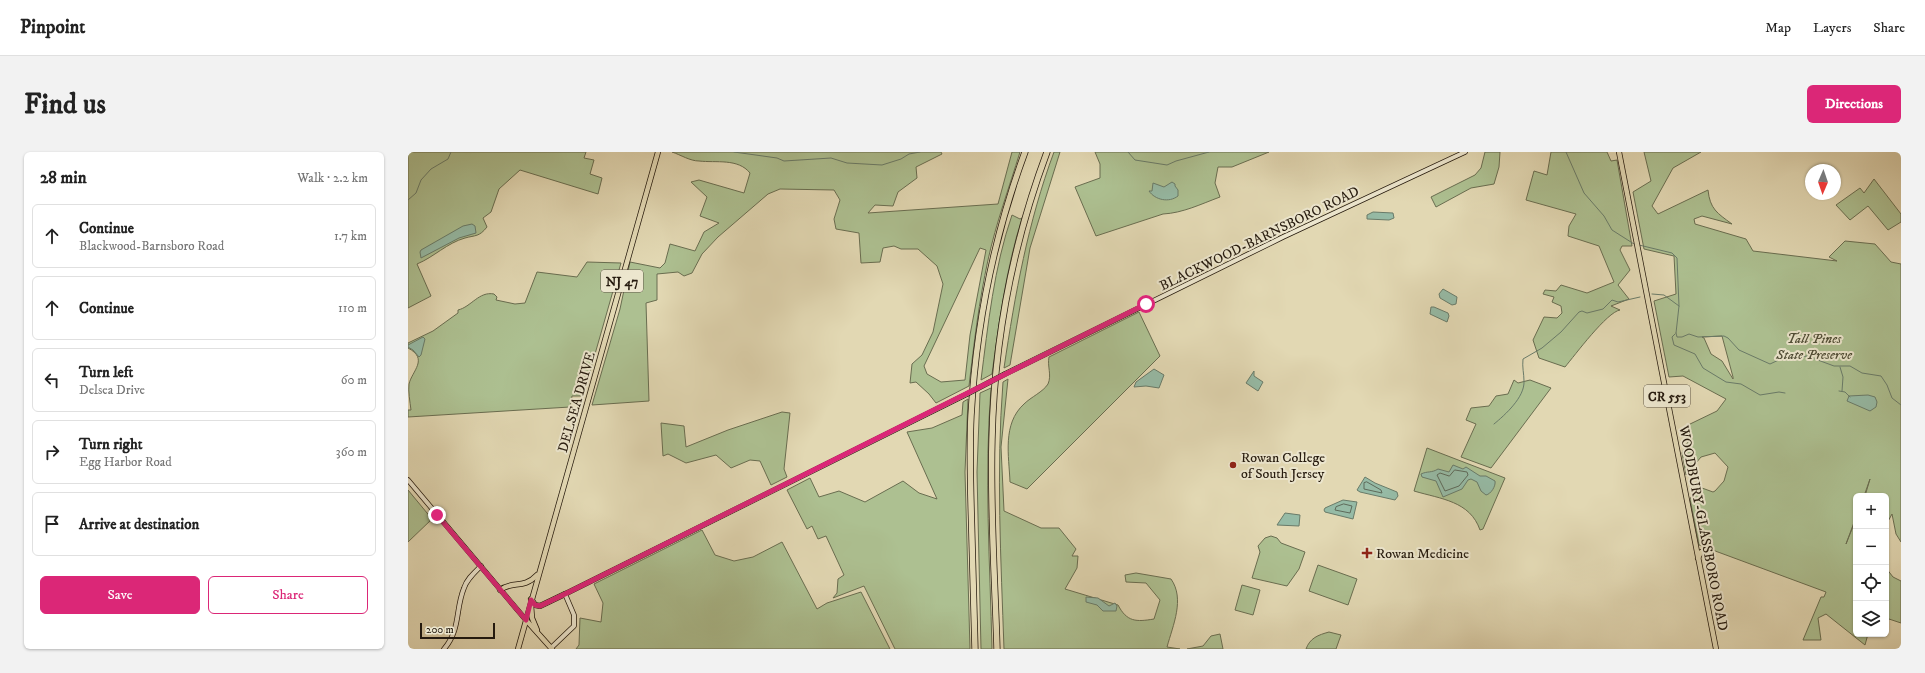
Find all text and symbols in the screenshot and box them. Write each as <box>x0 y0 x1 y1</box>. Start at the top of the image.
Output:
text: Pinpoint <box>20 16 85 39</box>
text: Map <box>1765 19 1791 37</box>
text: Layers <box>1813 19 1851 37</box>
text: Share <box>1873 19 1905 37</box>
button: Directions <box>1807 85 1901 123</box>
text: Find us <box>24 87 106 122</box>
north arrow <box>1805 164 1841 200</box>
text: 28 min <box>40 167 87 189</box>
text: Walk · 2.2 km <box>297 170 368 186</box>
street label: BLACKWOOD-BARNSBORO ROAD <box>1156 183 1362 295</box>
text: Continue <box>79 219 134 238</box>
icon: ahead <box>41 225 63 247</box>
text: 1.7 km <box>334 228 367 244</box>
text: Blackwood-Barnsboro Road <box>79 238 224 254</box>
road number: NJ 47 <box>601 270 643 292</box>
route start <box>1137 295 1155 313</box>
icon: ahead <box>41 297 63 319</box>
text: Continue <box>79 299 134 318</box>
text: 110 m <box>338 300 367 316</box>
park label: Tall Pines State Preserve <box>1775 330 1853 364</box>
street label: DELSEA DRIVE <box>554 350 600 455</box>
text: Turn left <box>79 363 133 382</box>
icon: left <box>41 369 63 391</box>
text: 60 m <box>341 372 367 388</box>
text: Delsea Drive <box>79 382 145 398</box>
road number: CR 553 <box>1644 385 1690 407</box>
street label: WOODBURY-GLASSBORO ROAD <box>1674 423 1732 632</box>
text: Turn right <box>79 435 142 454</box>
icon: right <box>41 441 63 463</box>
text: 360 m <box>336 444 367 460</box>
place label: Rowan College of South Jersey <box>1241 449 1325 483</box>
text: Egg Harbor Road <box>79 454 172 470</box>
marker: Rowan College of South Jersey <box>1228 460 1238 470</box>
map controls <box>1853 493 1889 637</box>
button: + <box>1853 493 1889 529</box>
route end <box>428 506 446 524</box>
icon: arrive <box>41 513 63 535</box>
text: Arrive at destination <box>79 515 199 534</box>
button: − <box>1853 529 1889 565</box>
place label: Rowan Medicine <box>1376 545 1469 563</box>
marker: Rowan Medicine <box>1361 547 1373 559</box>
button: locate <box>1853 565 1889 601</box>
button: Save <box>40 576 200 614</box>
button: Share <box>208 576 368 614</box>
button: layers <box>1853 601 1889 637</box>
scale bar <box>420 621 495 640</box>
text: 200 m <box>426 623 454 637</box>

